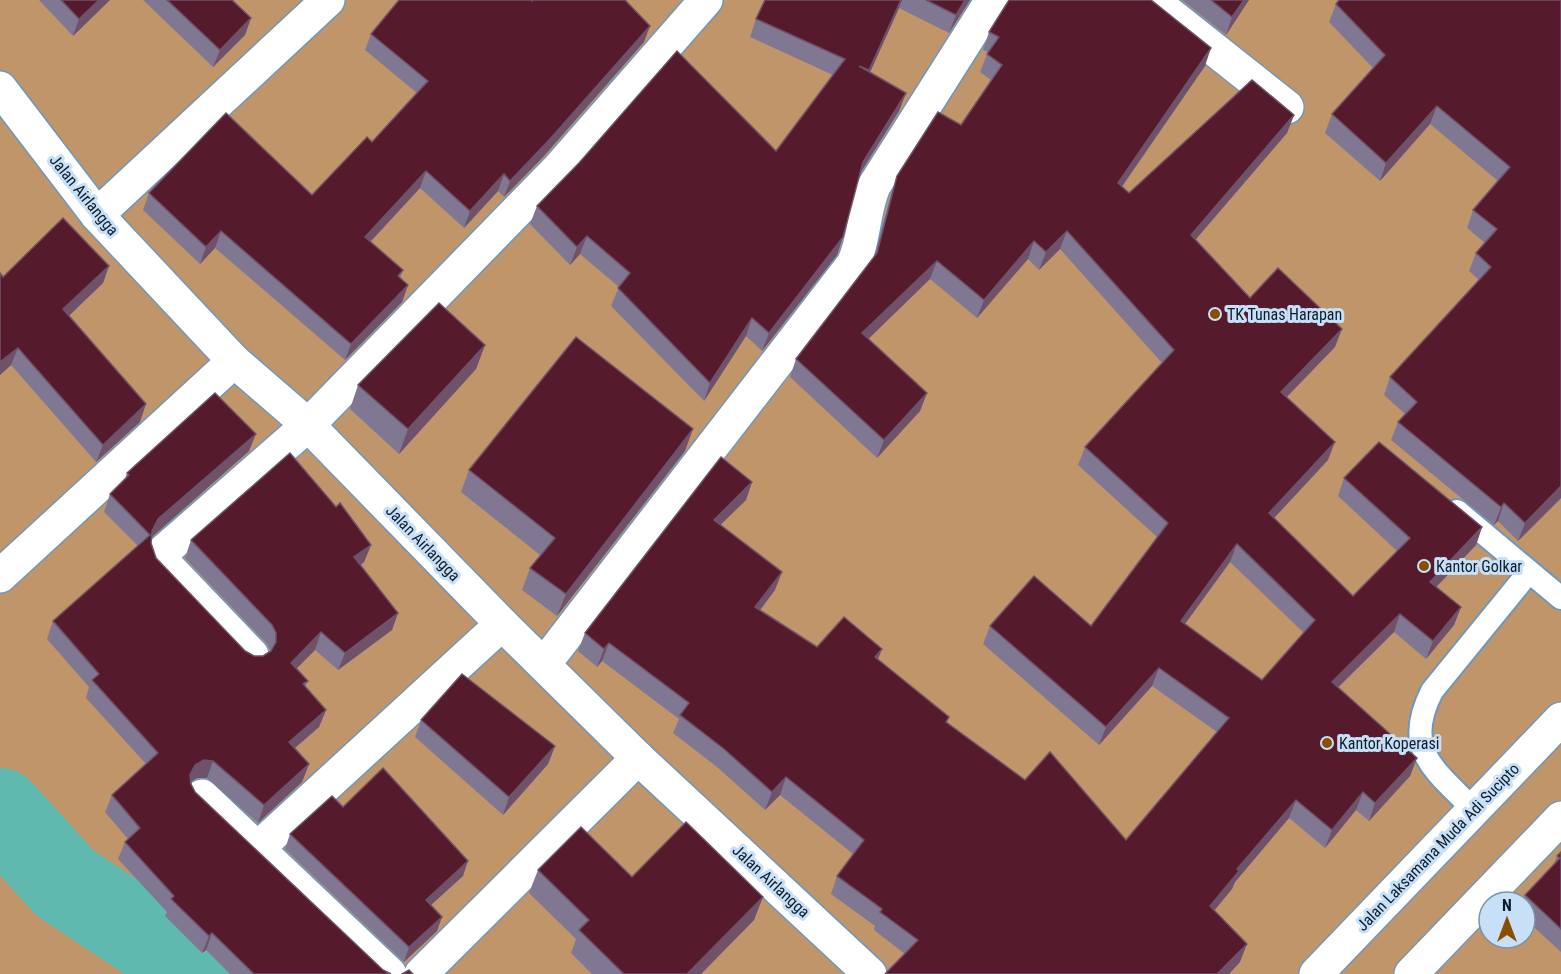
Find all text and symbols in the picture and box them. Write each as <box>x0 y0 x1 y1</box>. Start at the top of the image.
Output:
street label: Jalan Airlangga <box>46 151 122 239</box>
place label: TK Tunas Harapan <box>1227 305 1342 324</box>
marker: TK Tunas Harapan <box>1208 307 1222 321</box>
street label: Jalan Airlangga <box>382 501 464 585</box>
place label: Kantor Golkar <box>1436 557 1522 576</box>
marker: Kantor Golkar <box>1417 559 1431 573</box>
place label: Kantor Koperasi <box>1339 734 1439 753</box>
marker: Kantor Koperasi <box>1320 736 1334 750</box>
street label: Jalan Laksamana Muda Adi Sucipto <box>1353 759 1523 935</box>
street label: Jalan Airlangga <box>729 840 813 922</box>
north arrow <box>1477 890 1537 950</box>
text: N <box>1502 896 1512 915</box>

